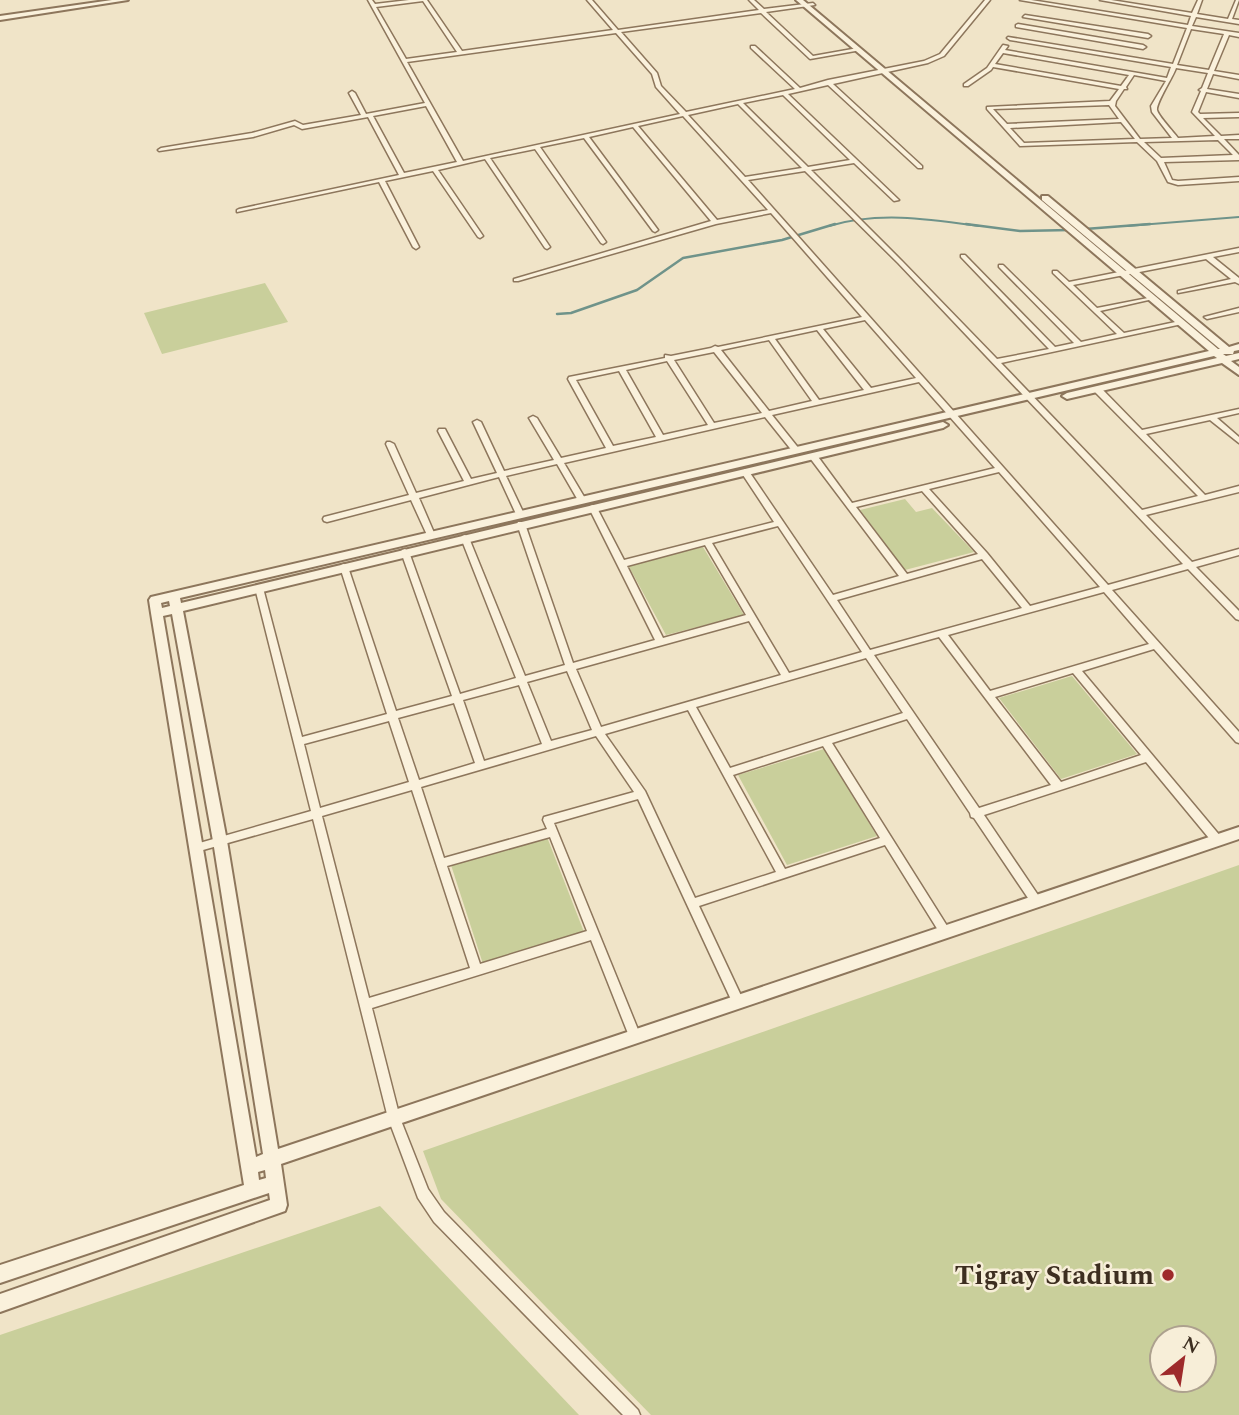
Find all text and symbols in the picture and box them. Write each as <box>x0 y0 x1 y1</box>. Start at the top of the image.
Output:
place label: Tigray Stadium <box>955 1254 1154 1297</box>
marker: Tigray Stadium <box>1160 1267 1176 1283</box>
north arrow <box>1148 1324 1218 1394</box>
text: N <box>1177 1329 1205 1362</box>

